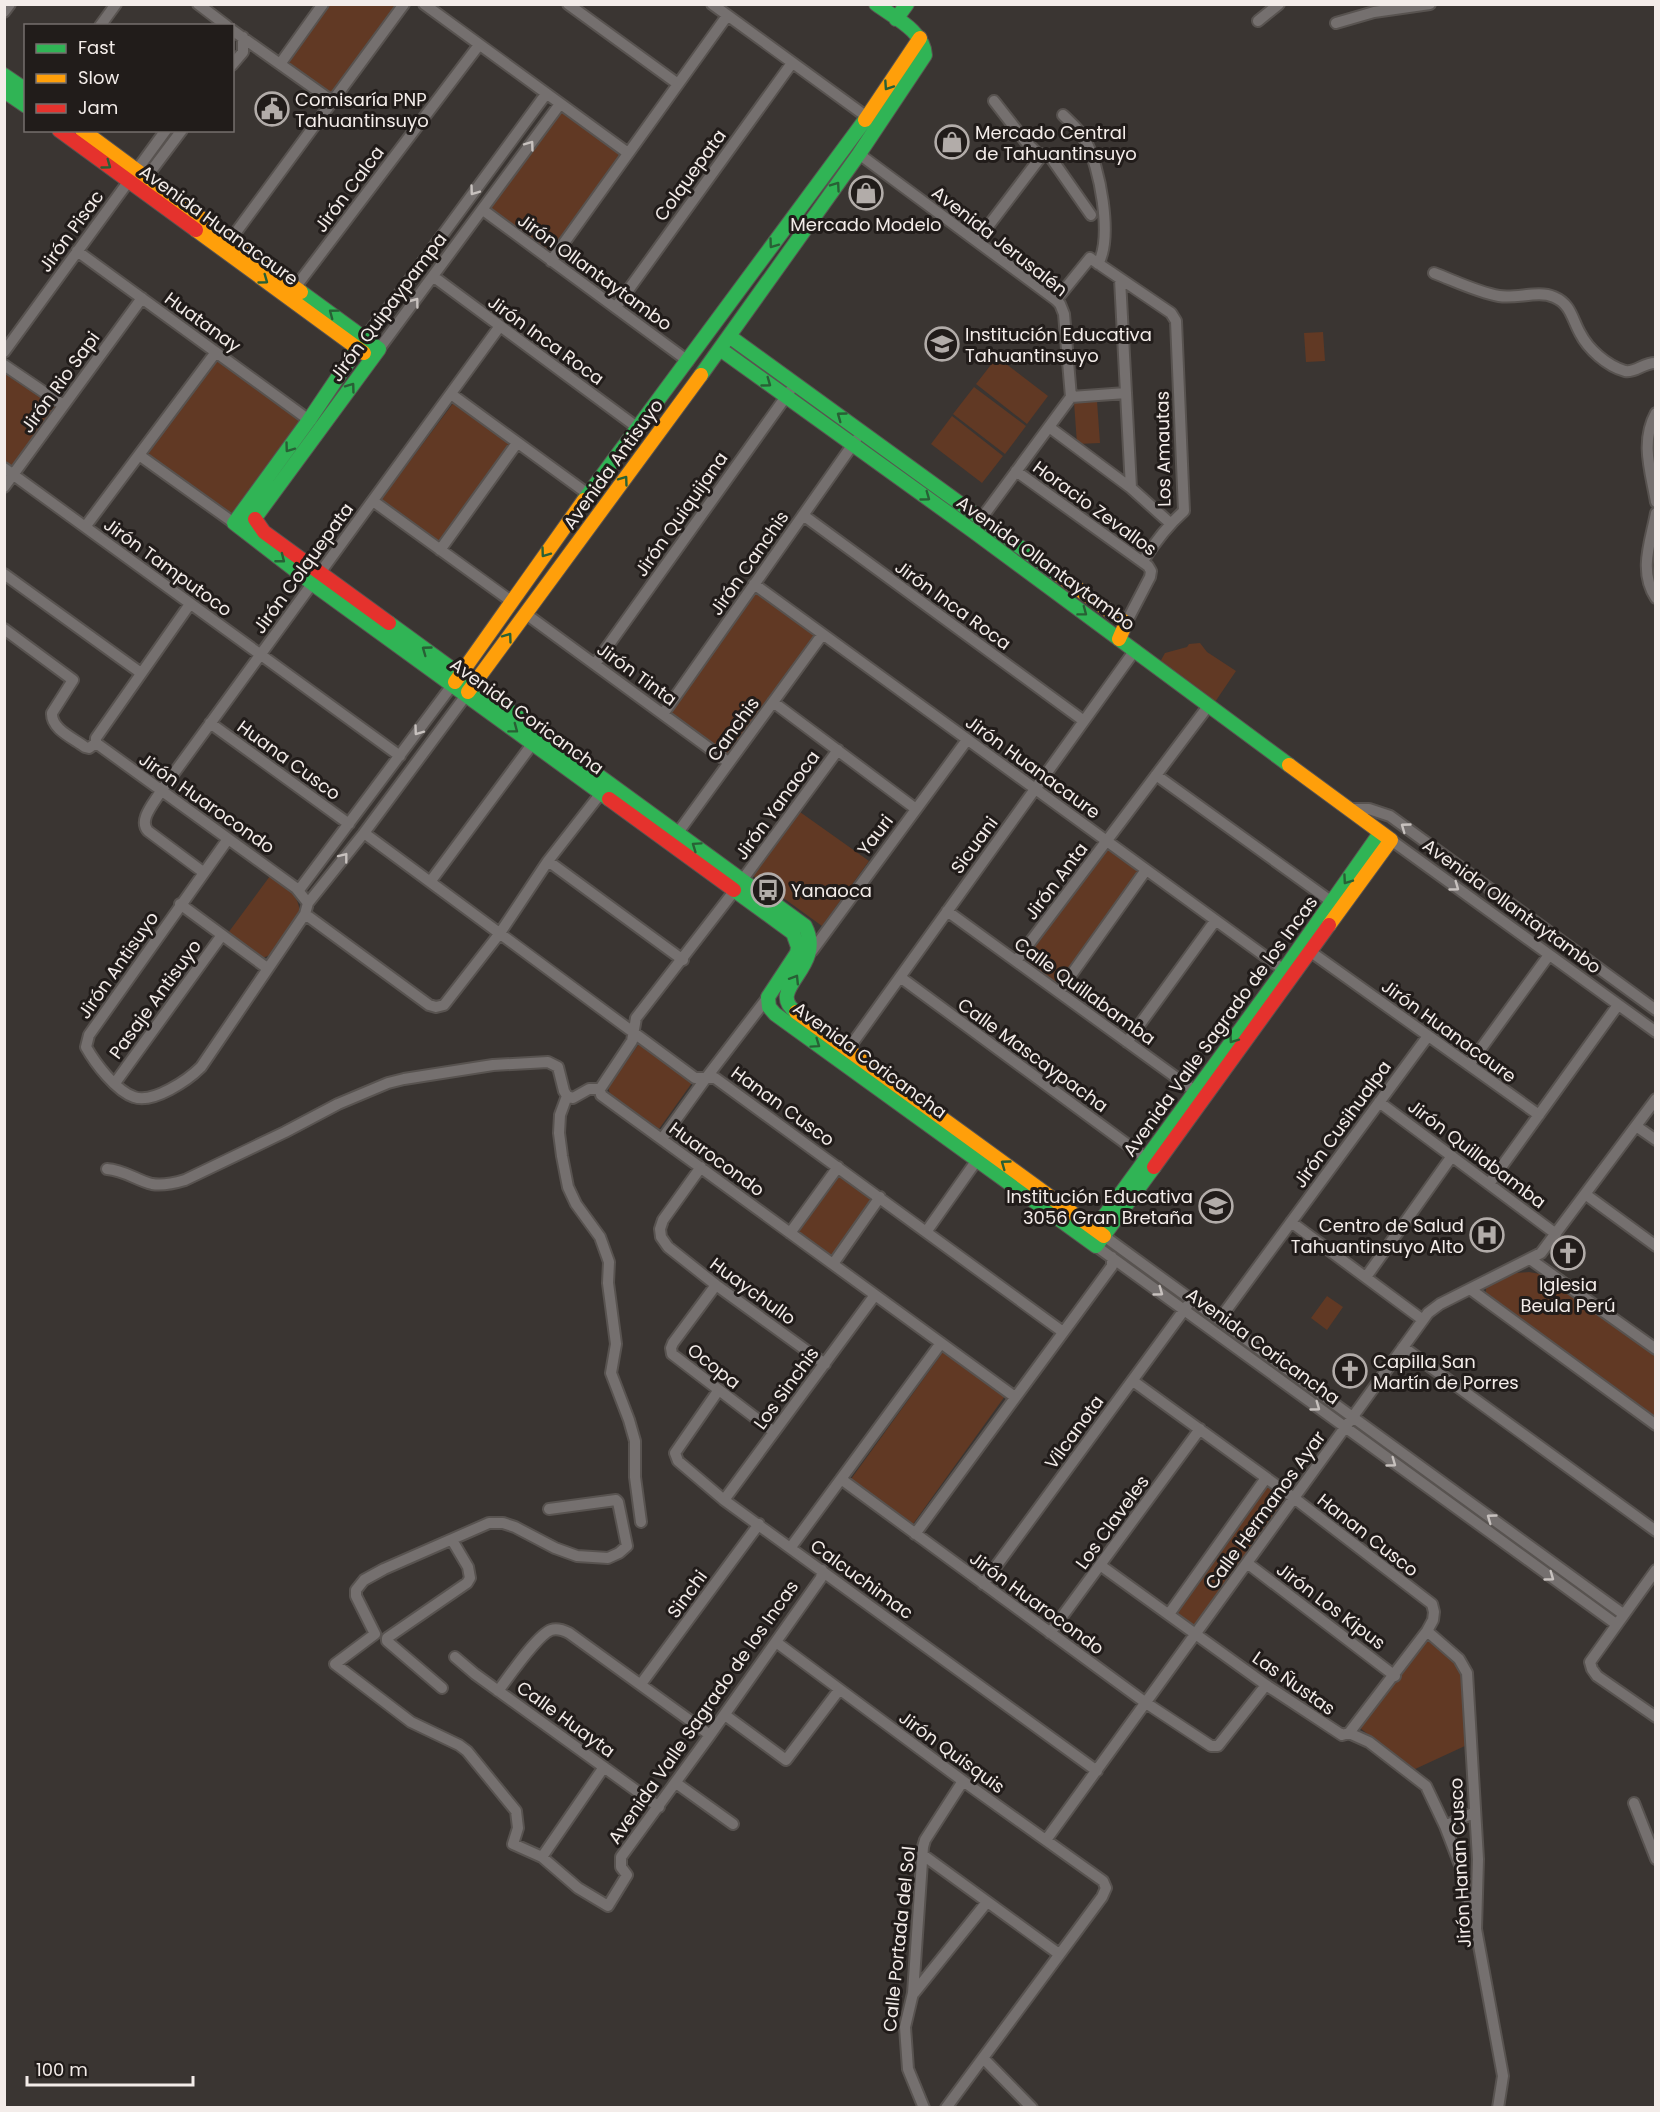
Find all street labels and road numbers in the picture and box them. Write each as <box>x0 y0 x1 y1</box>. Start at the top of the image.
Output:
street label: Colquepata <box>648 124 732 226</box>
street label: Jirón Calca <box>308 141 390 237</box>
street label: Avenida Huanacaure <box>134 159 304 291</box>
street label: Avenida Jerusalén <box>927 180 1073 302</box>
street label: Jirón Pisac <box>33 185 109 277</box>
street label: Jirón Ollantaytambo <box>513 208 677 336</box>
street label: Jirón Quipaypampa <box>324 227 452 387</box>
street label: Huatanay <box>160 286 246 358</box>
street label: Jirón Inca Roca <box>483 289 609 391</box>
street label: Jirón Rio Sapi <box>15 326 105 438</box>
street label: Los Amautas <box>1149 391 1177 507</box>
street label: Avenida Antisuyo <box>557 394 669 534</box>
street label: Jirón Quiquijana <box>629 447 733 581</box>
street label: Horacio Zevallos <box>1028 455 1162 561</box>
street label: Avenida Ollantaytambo <box>952 490 1140 636</box>
street label: Jirón Colquepata <box>247 497 359 639</box>
street label: Jirón Canchis <box>704 506 794 620</box>
street label: Jirón Tamputoco <box>99 512 237 622</box>
street label: Jirón Inca Roca <box>890 554 1016 656</box>
street label: Jirón Tinta <box>592 637 682 711</box>
street label: Avenida Coricancha <box>445 652 609 780</box>
street label: Canchis <box>701 692 765 766</box>
street label: Jirón Huanacaure <box>961 710 1105 824</box>
street label: Huana Cusco <box>232 714 346 806</box>
street label: Jirón Yanaoca <box>729 745 825 865</box>
street label: Jirón Huarocondo <box>134 747 280 859</box>
street label: Yauri <box>851 809 899 861</box>
street label: Sicuani <box>945 811 1003 879</box>
street label: Avenida Ollantaytambo <box>1418 833 1606 979</box>
street label: Jirón Anta <box>1019 837 1093 925</box>
street label: Avenida Valle Sagrado de los Incas <box>1117 891 1323 1161</box>
street label: Jirón Antisuyo <box>72 906 164 1024</box>
street label: Calle Quillabamba <box>1009 931 1161 1051</box>
street label: Pasaje Antisuyo <box>103 934 207 1064</box>
street label: Jirón Huanacaure <box>1377 974 1521 1088</box>
street label: Calle Mascaypacha <box>953 992 1113 1118</box>
street label: Avenida Coricancha <box>788 996 952 1124</box>
street label: Jirón Cusihualpa <box>1287 1055 1397 1193</box>
street label: Hanan Cusco <box>726 1060 840 1152</box>
street label: Jirón Quillabamba <box>1403 1094 1551 1214</box>
street label: Huarocondo <box>664 1116 770 1202</box>
street label: Huaychullo <box>705 1251 801 1331</box>
street label: Avenida Coricancha <box>1181 1282 1345 1410</box>
street label: Ocopa <box>682 1337 746 1395</box>
street label: Los Sinchis <box>748 1342 824 1434</box>
street label: Vilcanota <box>1039 1390 1109 1474</box>
street label: Calle Hermanos Ayar <box>1199 1425 1331 1594</box>
street label: Los Claveles <box>1069 1470 1155 1574</box>
street label: Hanan Cusco <box>1312 1488 1424 1582</box>
street label: Calcuchimac <box>806 1533 919 1625</box>
street label: Jirón Huarocondo <box>965 1546 1109 1660</box>
street label: Jirón Los Kipus <box>1271 1557 1391 1655</box>
street label: Sinchi <box>661 1565 713 1623</box>
street label: Avenida Valle Sagrado de los Incas <box>602 1575 804 1849</box>
street label: Las Ñustas <box>1248 1645 1340 1721</box>
street label: Calle Huayta <box>512 1675 620 1763</box>
street label: Jirón Quisquis <box>894 1705 1010 1799</box>
street label: Jirón Hanan Cusco <box>1443 1777 1477 1949</box>
street label: Calle Portada del Sol <box>877 1845 921 2033</box>

